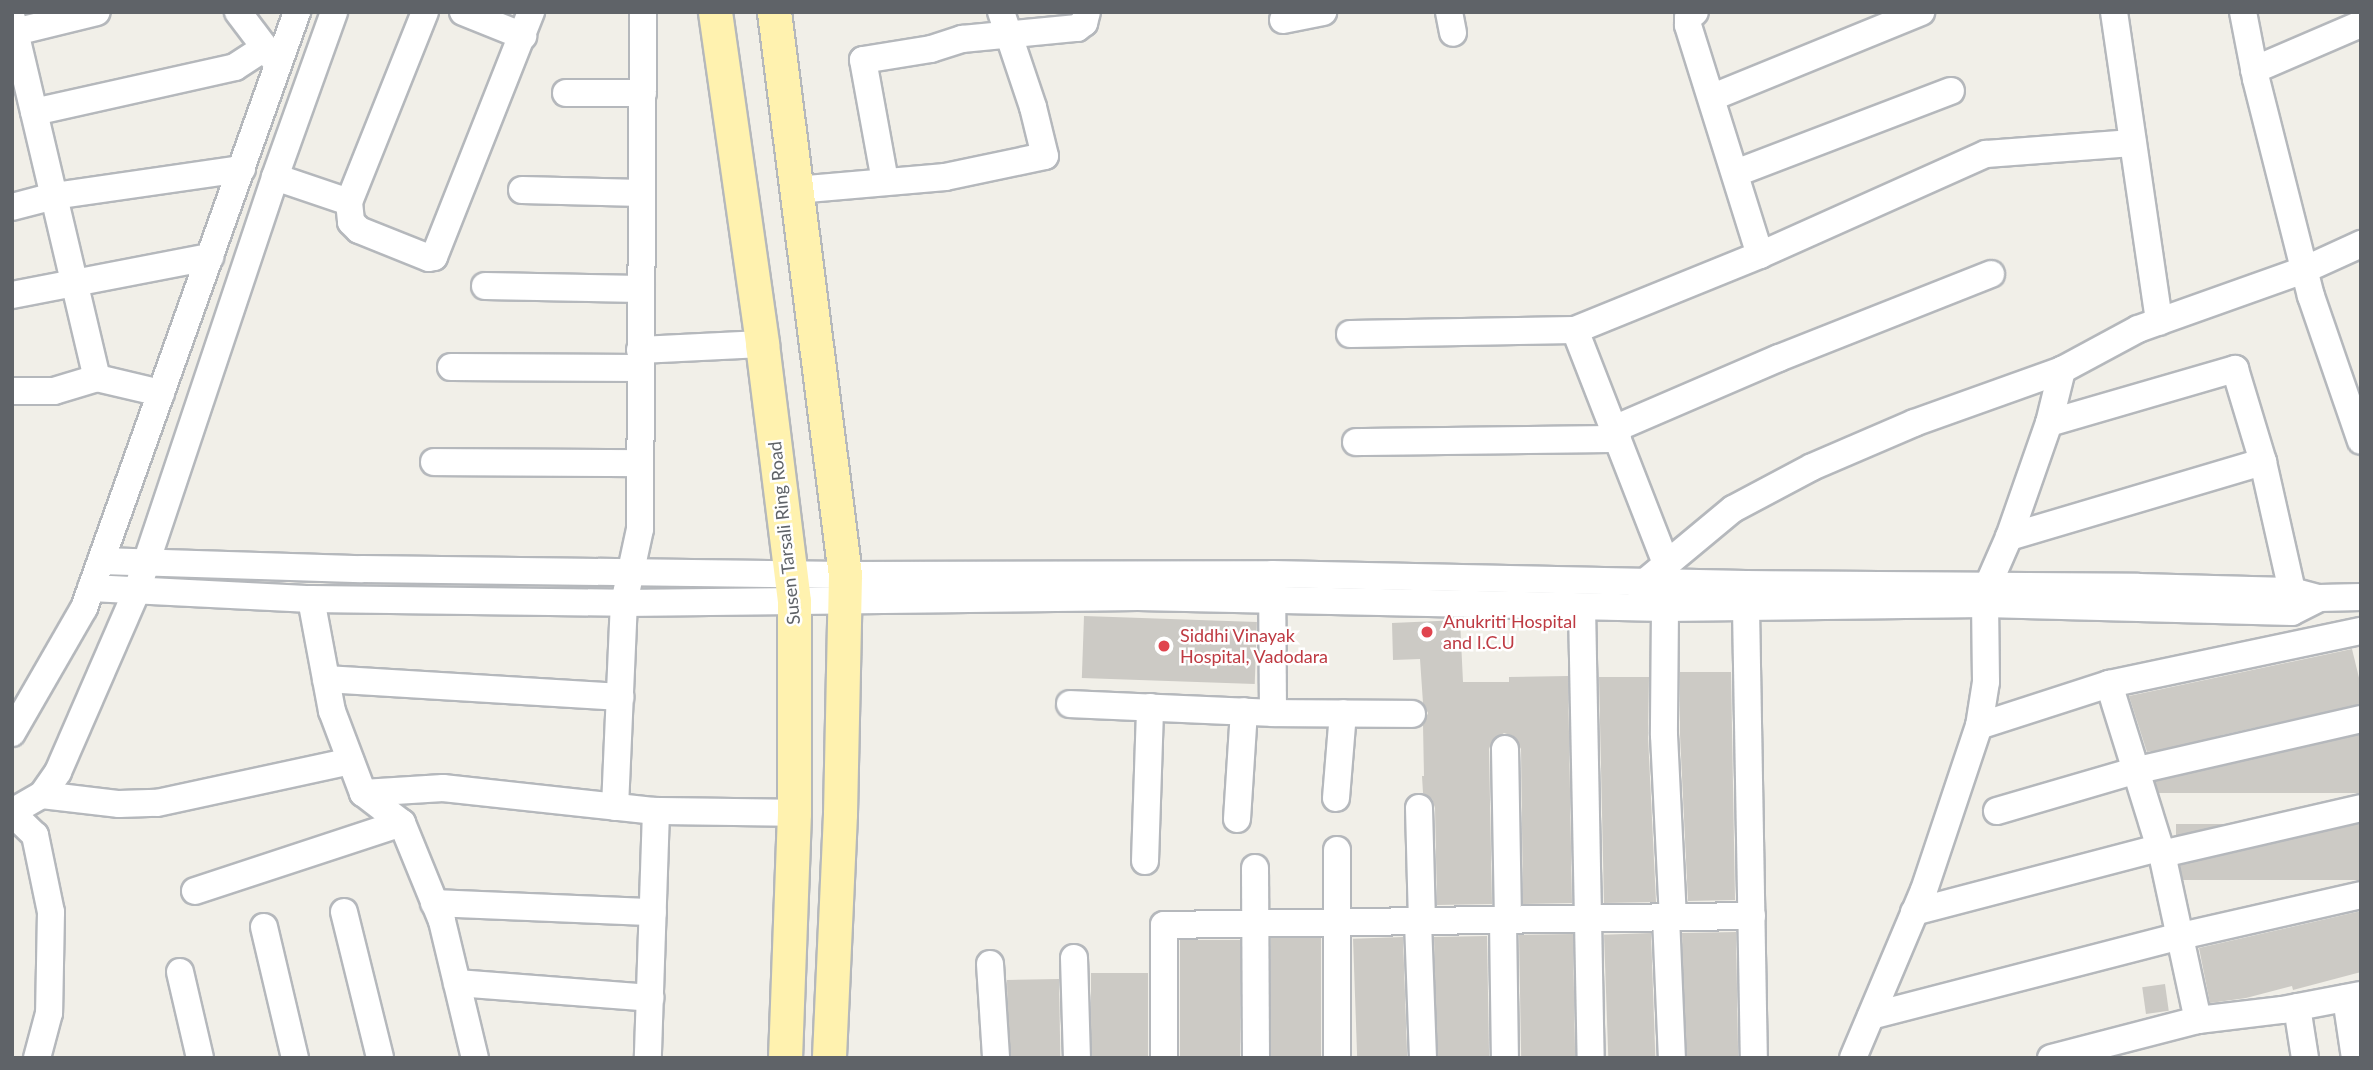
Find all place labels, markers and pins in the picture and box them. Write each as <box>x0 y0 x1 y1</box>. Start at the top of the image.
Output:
place label: Anukriti Hospital and I.C.U <box>1443 611 1576 654</box>
marker: Anukriti Hospital and I.C.U <box>1417 622 1437 642</box>
place label: Siddhi Vinayak Hospital, Vadodara <box>1180 625 1329 668</box>
marker: Siddhi Vinayak Hospital, Vadodara <box>1154 636 1174 656</box>

